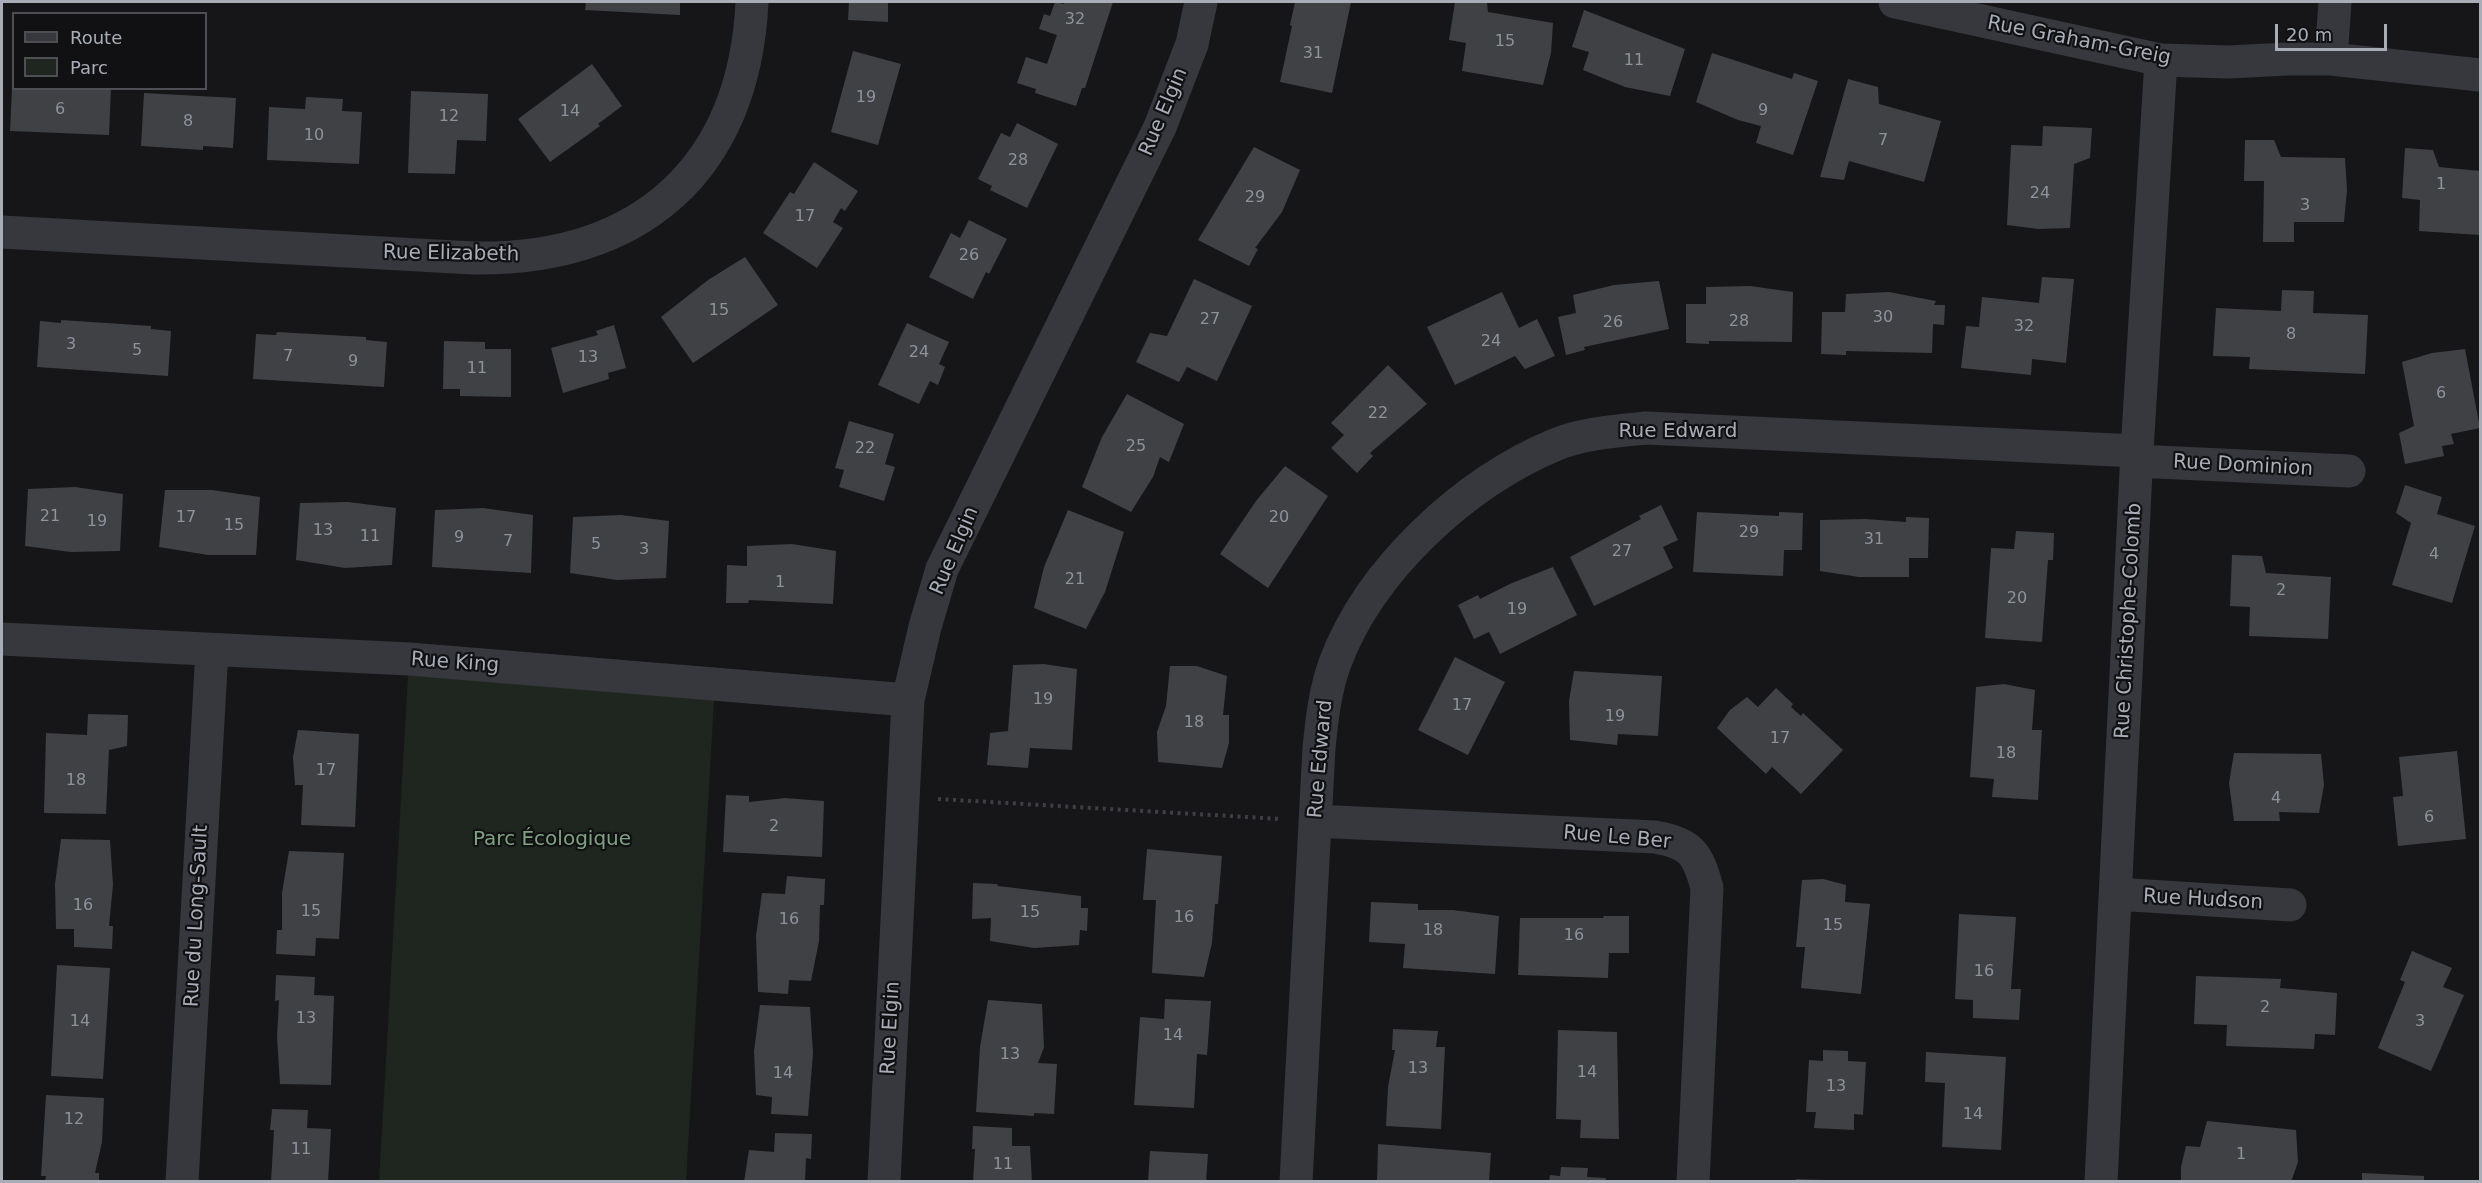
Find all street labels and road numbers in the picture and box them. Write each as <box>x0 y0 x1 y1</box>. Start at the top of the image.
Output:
street label: Rue Graham-Greig <box>1985 11 2173 71</box>
street label: Rue Elgin <box>1135 64 1193 160</box>
street label: Rue Elizabeth <box>383 241 519 267</box>
street label: Rue Edward <box>1619 420 1737 444</box>
street label: Rue Dominion <box>2172 450 2314 482</box>
street label: Rue Christophe-Colomb <box>2111 502 2147 740</box>
street label: Rue Elgin <box>926 503 984 599</box>
street label: Rue King <box>410 648 500 678</box>
street label: Rue Edward <box>1304 699 1338 819</box>
street label: Rue Le Ber <box>1562 821 1672 855</box>
street label: Rue du Long-Sault <box>180 824 214 1008</box>
street label: Rue Hudson <box>2142 885 2264 915</box>
street label: Rue Elgin <box>877 981 905 1075</box>

